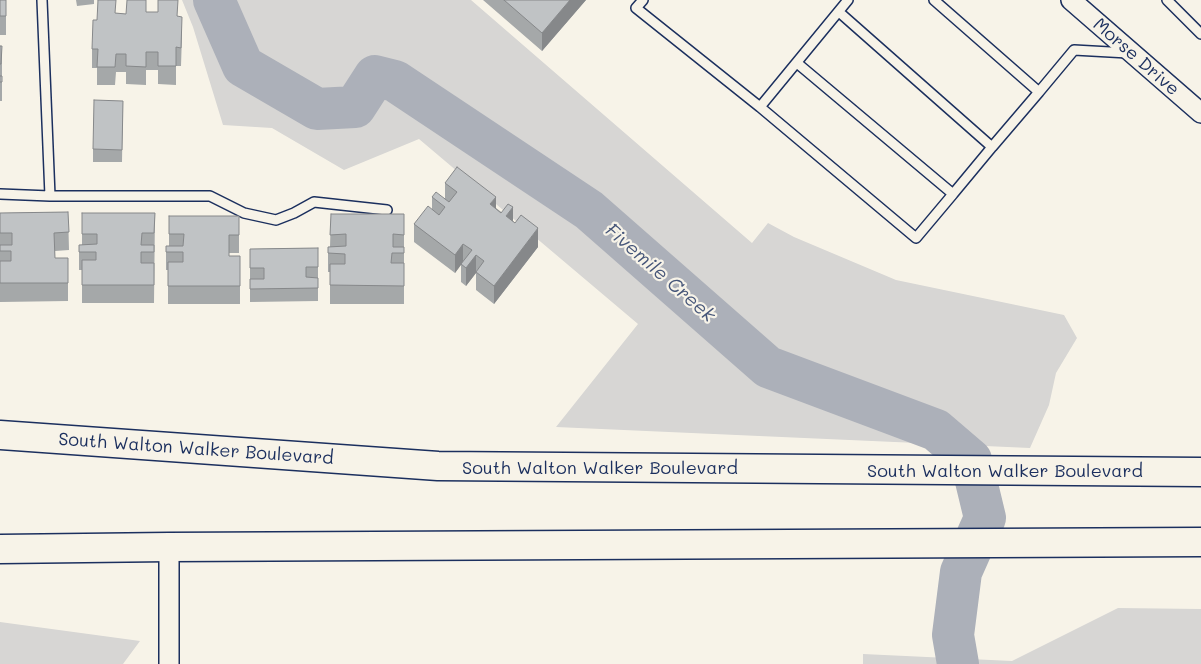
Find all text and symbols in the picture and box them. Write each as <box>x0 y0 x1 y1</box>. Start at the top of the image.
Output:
street label: Morse Drive <box>1088 14 1184 100</box>
water label: Fivemile Creek <box>600 219 720 327</box>
street label: South Walton Walker Boulevard <box>58 429 334 469</box>
street label: South Walton Walker Boulevard <box>462 457 738 479</box>
street label: South Walton Walker Boulevard <box>867 460 1143 482</box>

